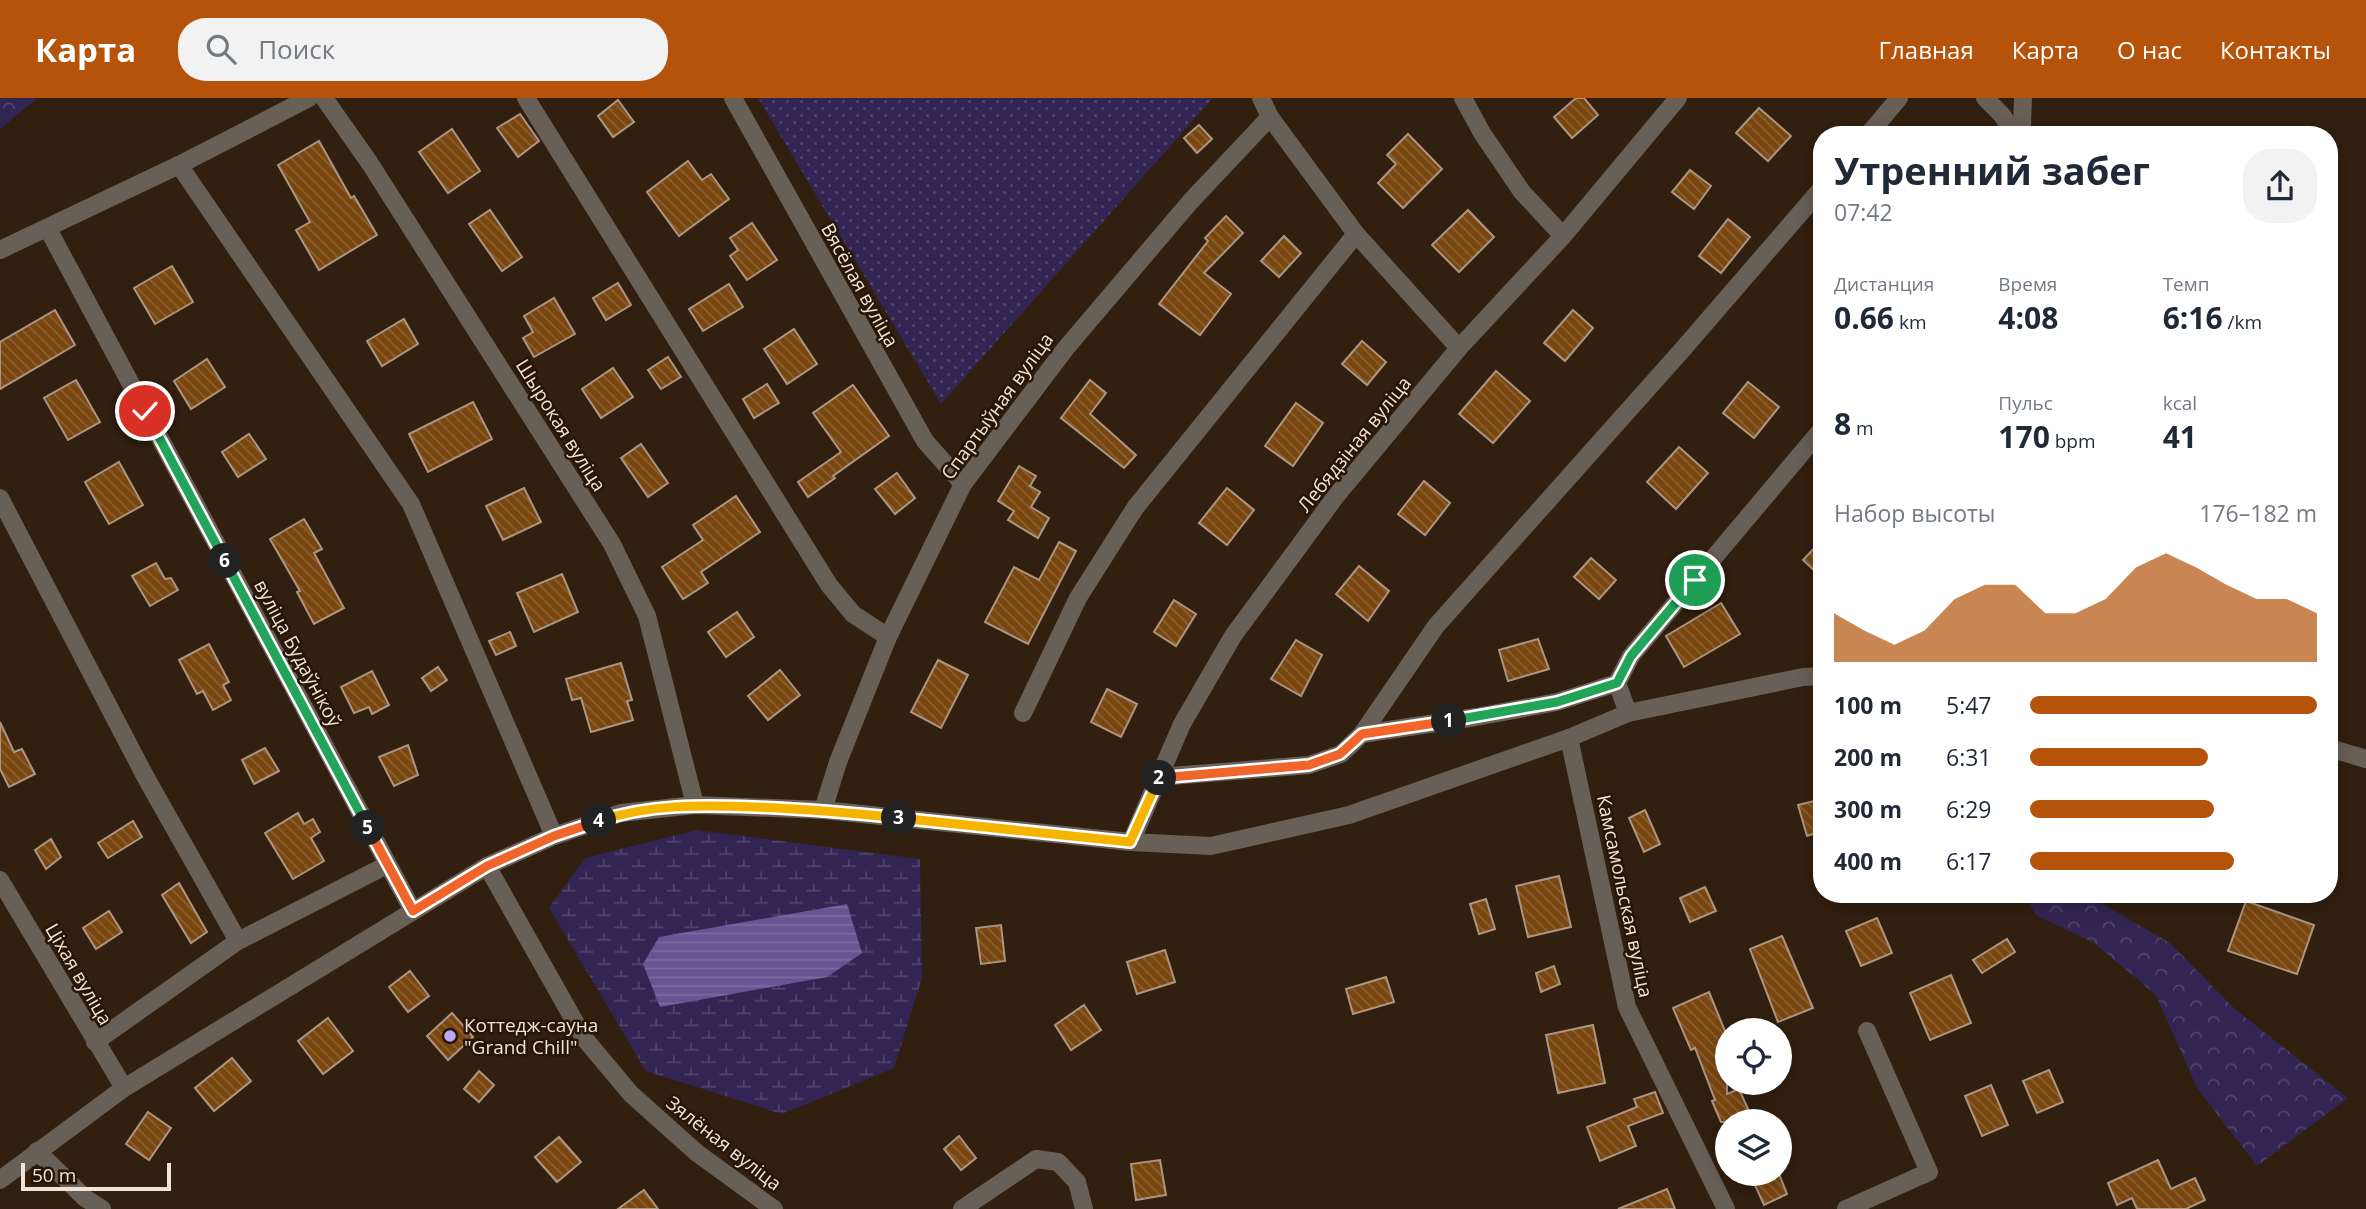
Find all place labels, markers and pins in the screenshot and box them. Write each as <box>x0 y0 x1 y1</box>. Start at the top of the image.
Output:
pin <box>115 381 175 441</box>
pin: 6 <box>208 544 243 578</box>
pin <box>1665 550 1725 610</box>
pin: 1 <box>1432 704 1466 738</box>
pin: 2 <box>1142 760 1176 796</box>
pin: 3 <box>881 800 916 836</box>
pin: 4 <box>582 804 616 838</box>
pin: 5 <box>350 810 386 846</box>
place label: Коттедж-сауна "Grand Chill" <box>464 1012 598 1060</box>
marker: Коттедж-сауна "Grand Chill" <box>442 1028 458 1044</box>

